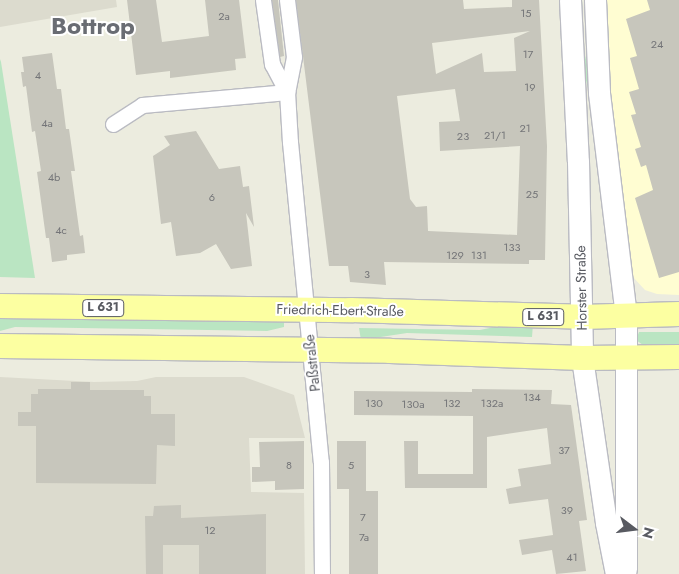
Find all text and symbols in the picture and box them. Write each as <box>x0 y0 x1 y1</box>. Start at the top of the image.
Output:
house number: 15 <box>520 6 532 20</box>
house number: 2a <box>218 9 230 23</box>
district label: Bottrop <box>51 12 135 40</box>
house number: 24 <box>651 37 663 51</box>
house number: 17 <box>523 47 533 61</box>
house number: 4 <box>35 68 41 82</box>
house number: 19 <box>524 80 536 94</box>
house number: 4a <box>41 116 53 130</box>
house number: 21 <box>519 121 531 135</box>
house number: 21/1 <box>484 128 506 142</box>
house number: 23 <box>457 129 469 143</box>
house number: 4b <box>48 170 60 184</box>
house number: 25 <box>526 187 538 201</box>
house number: 6 <box>209 190 215 204</box>
house number: 4c <box>55 223 67 237</box>
house number: 133 <box>504 240 520 254</box>
street label: Horster Straße <box>572 245 590 331</box>
house number: 129 <box>446 248 464 262</box>
house number: 131 <box>471 248 487 262</box>
house number: 3 <box>364 267 370 281</box>
road number: L 631 <box>82 298 124 318</box>
street label: Friedrich-Ebert-Straße <box>276 300 404 320</box>
road number: L 631 <box>522 308 564 326</box>
street label: Paßstraße <box>301 334 323 392</box>
house number: 134 <box>523 390 541 404</box>
house number: 130 <box>365 396 383 410</box>
house number: 132 <box>443 396 461 410</box>
house number: 132a <box>481 396 503 410</box>
house number: 130a <box>402 397 424 411</box>
house number: 37 <box>558 443 570 457</box>
house number: 8 <box>286 458 292 472</box>
house number: 5 <box>348 458 354 472</box>
house number: 39 <box>561 503 573 517</box>
north arrow <box>609 504 659 554</box>
house number: 7 <box>360 510 366 524</box>
house number: 12 <box>204 523 216 537</box>
text: N <box>637 525 660 541</box>
house number: 7a <box>359 530 369 544</box>
house number: 41 <box>566 550 578 564</box>

